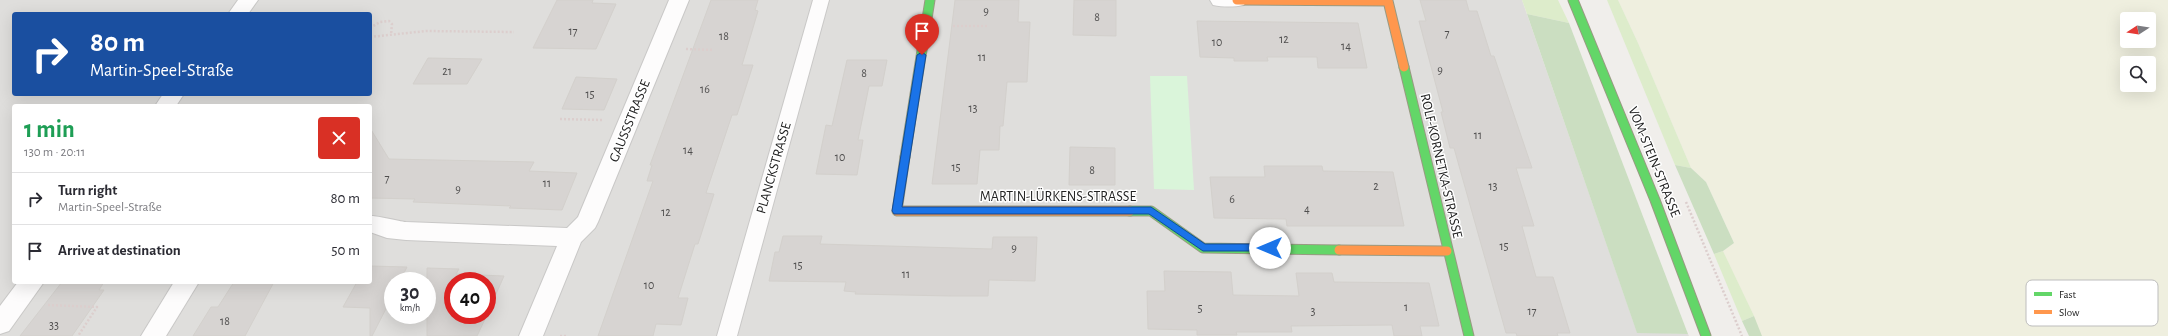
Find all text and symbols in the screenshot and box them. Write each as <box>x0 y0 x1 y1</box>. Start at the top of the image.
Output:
house number: 9 <box>983 5 989 17</box>
house number: 8 <box>1094 11 1100 23</box>
north arrow <box>2120 12 2156 48</box>
map controls <box>2120 12 2156 92</box>
pin <box>905 14 939 55</box>
icon: arrive <box>911 20 933 42</box>
house number: 17 <box>568 25 578 37</box>
house number: 7 <box>1444 27 1450 39</box>
icon: right <box>24 28 76 80</box>
text: 80 m <box>90 29 145 57</box>
house number: 18 <box>719 30 729 42</box>
house number: 12 <box>1279 33 1289 45</box>
house number: 10 <box>1212 36 1222 48</box>
house number: 14 <box>1341 40 1351 52</box>
house number: 11 <box>978 51 986 63</box>
button: search <box>2120 56 2156 92</box>
text: Martin-Speel-Straße <box>90 62 234 80</box>
house number: 9 <box>1437 64 1443 76</box>
house number: 21 <box>442 65 452 77</box>
house number: 8 <box>861 67 867 79</box>
street label: GAUSSSTRASSE <box>607 78 653 164</box>
house number: 16 <box>700 83 710 95</box>
house number: 15 <box>585 88 595 100</box>
street label: ROLF-KORNETKA-STRASSE <box>1418 92 1465 240</box>
house number: 13 <box>968 102 978 114</box>
street label: VOM-STEIN-STRASSE <box>1625 105 1683 219</box>
button: close <box>318 117 360 159</box>
text: 1 min <box>24 118 75 142</box>
street label: PLANCKSTRASSE <box>754 120 794 215</box>
house number: 11 <box>1474 129 1482 141</box>
house number: 14 <box>683 144 693 156</box>
text: 130 m · 20:11 <box>24 146 85 159</box>
house number: 10 <box>835 151 845 163</box>
house number: 15 <box>951 161 961 173</box>
house number: 8 <box>1089 164 1095 176</box>
house number: 7 <box>384 172 390 184</box>
house number: 11 <box>543 177 551 189</box>
house number: 2 <box>1373 180 1379 192</box>
house number: 13 <box>1488 180 1498 192</box>
text: Turn right <box>58 183 117 198</box>
house number: 9 <box>455 183 461 195</box>
street label: MARTIN-LÜRKENS-STRASSE <box>980 187 1136 204</box>
icon: right <box>24 188 46 210</box>
text: 80 m <box>330 191 360 206</box>
house number: 6 <box>1229 193 1235 205</box>
text: Martin-Speel-Straße <box>58 201 162 214</box>
house number: 4 <box>1304 203 1310 215</box>
house number: 12 <box>661 206 671 218</box>
position arrow <box>1249 227 1291 269</box>
icon: arrive <box>24 240 46 262</box>
house number: 15 <box>1499 240 1509 252</box>
house number: 9 <box>1011 242 1017 254</box>
text: Arrive at destination <box>58 243 181 258</box>
text: 50 m <box>331 243 360 258</box>
house number: 15 <box>793 259 803 271</box>
house number: 11 <box>902 268 910 280</box>
speed limit sign: 40 <box>444 272 496 324</box>
house number: 10 <box>644 279 654 291</box>
legend <box>2026 280 2158 326</box>
text: 30 <box>400 283 420 303</box>
text: Fast <box>2059 289 2077 300</box>
house number: 1 <box>1404 301 1408 313</box>
house number: 5 <box>1197 302 1203 314</box>
text: km/h <box>400 303 420 313</box>
house number: 3 <box>1311 305 1316 317</box>
house number: 17 <box>1527 305 1537 317</box>
text: Slow <box>2059 307 2080 318</box>
house number: 18 <box>220 315 230 327</box>
house number: 33 <box>49 319 59 331</box>

